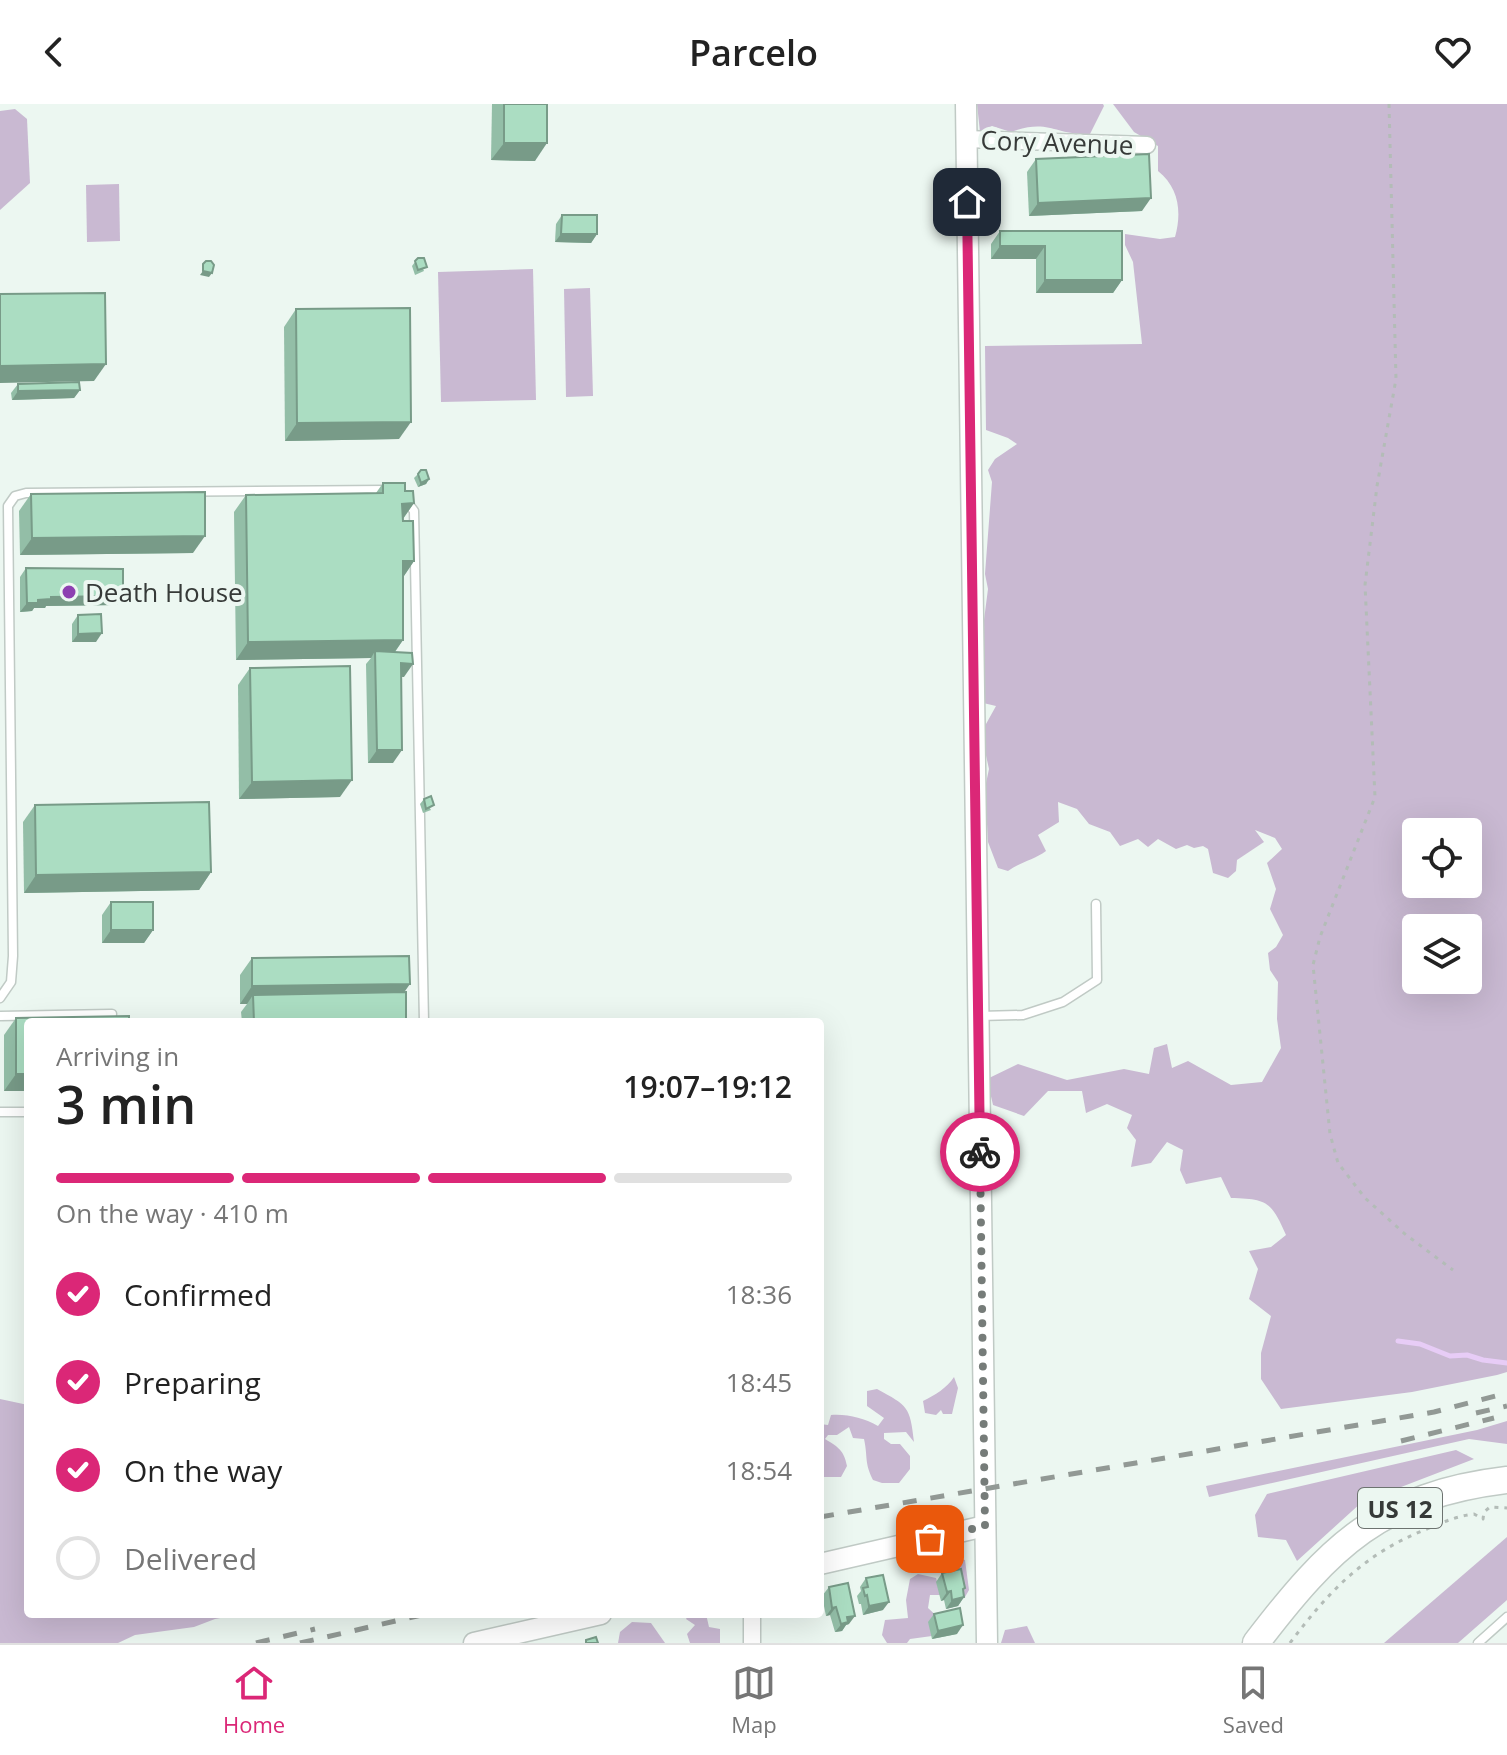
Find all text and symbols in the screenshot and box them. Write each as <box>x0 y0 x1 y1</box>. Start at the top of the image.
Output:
text: Parcelo <box>689 28 818 77</box>
icon: back <box>32 30 76 74</box>
icon: heart <box>1431 30 1475 74</box>
street label: Cory Avenue <box>980 121 1134 163</box>
pin <box>933 168 1001 236</box>
icon: home <box>945 180 989 224</box>
place label: Death House <box>85 574 243 610</box>
marker: Death House <box>60 583 78 601</box>
map controls <box>1402 818 1482 994</box>
button: locate <box>1402 818 1482 898</box>
button: layers <box>1402 914 1482 994</box>
text: Arriving in <box>56 1038 179 1074</box>
text: 19:07–19:12 <box>623 1066 792 1107</box>
text: 3 min <box>56 1068 196 1139</box>
courier <box>940 1112 1020 1192</box>
icon: bike <box>958 1130 1002 1174</box>
text: On the way · 410 m <box>56 1195 289 1231</box>
icon: check <box>56 1272 100 1316</box>
text: Confirmed <box>124 1274 272 1315</box>
text: 18:36 <box>726 1276 792 1312</box>
icon: check <box>56 1360 100 1404</box>
text: Preparing <box>124 1362 261 1403</box>
text: 18:45 <box>726 1364 792 1400</box>
icon: check <box>56 1448 100 1492</box>
text: On the way <box>124 1450 282 1491</box>
text: 18:54 <box>726 1452 792 1488</box>
road number: US 12 <box>1358 1488 1442 1528</box>
pin <box>896 1505 964 1573</box>
icon: bag <box>908 1517 952 1561</box>
text: Delivered <box>124 1538 257 1579</box>
tab: Home <box>223 1661 285 1739</box>
tab: Map <box>731 1661 777 1739</box>
tab: Saved <box>1223 1661 1284 1739</box>

